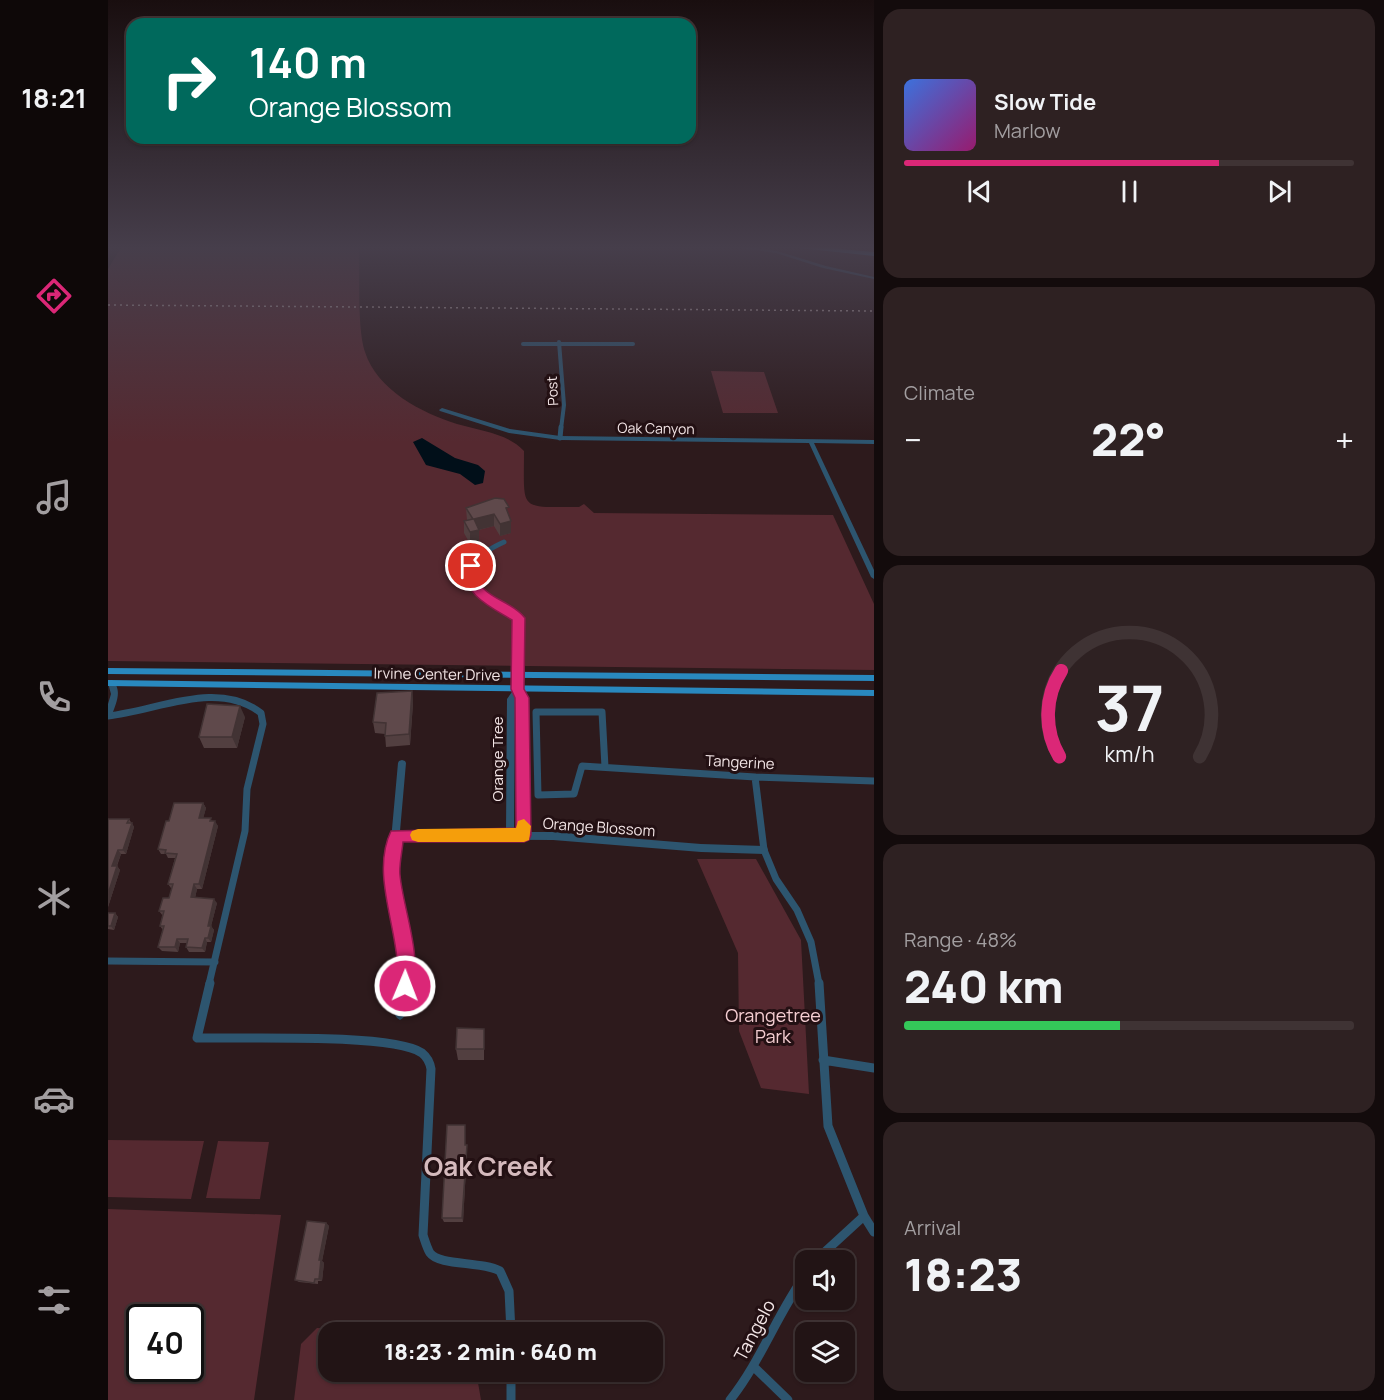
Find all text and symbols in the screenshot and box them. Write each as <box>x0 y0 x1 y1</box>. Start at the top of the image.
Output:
text: 140 m <box>249 33 367 91</box>
icon: right <box>150 42 228 120</box>
text: 18:21 <box>21 79 87 116</box>
text: Slow Tide <box>994 87 1096 117</box>
text: Orange Blossom <box>249 88 452 125</box>
text: Marlow <box>994 117 1061 144</box>
icon: previous <box>963 175 996 208</box>
icon: pause <box>1113 175 1146 208</box>
icon: next <box>1263 175 1296 208</box>
icon: directions <box>33 275 75 317</box>
street label: Post <box>542 375 562 406</box>
text: Climate <box>904 379 975 406</box>
text: 22° <box>1091 408 1166 470</box>
text: − <box>904 417 922 462</box>
text: + <box>1335 417 1354 462</box>
street label: Oak Canyon <box>617 418 695 438</box>
icon: music <box>33 476 75 518</box>
pin <box>445 540 496 591</box>
icon: arrive <box>454 549 487 582</box>
street label: Irvine Center Drive <box>373 662 501 686</box>
text: 37 <box>1094 664 1164 750</box>
icon: phone <box>33 676 75 718</box>
street label: Orange Tree <box>487 716 508 801</box>
text: km/h <box>1104 739 1154 768</box>
street label: Tangerine <box>705 750 775 774</box>
street label: Orange Blossom <box>542 813 656 841</box>
icon: climate <box>33 877 75 919</box>
text: Range · 48% <box>904 926 1017 953</box>
position arrow <box>373 954 437 1018</box>
text: 240 km <box>904 955 1063 1017</box>
park label: Orangetree Park <box>725 1003 821 1048</box>
icon: car <box>33 1078 75 1120</box>
district label: Oak Creek <box>424 1148 553 1184</box>
text: Arrival <box>904 1214 961 1241</box>
text: 18:23 <box>904 1243 1022 1305</box>
map controls <box>795 1250 855 1382</box>
button: sound <box>795 1250 855 1310</box>
icon: filters <box>33 1279 75 1321</box>
street label: Tangelo <box>728 1295 780 1365</box>
speed limit sign: 40 <box>126 1304 204 1382</box>
button: layers <box>795 1322 855 1382</box>
text: 18:23 · 2 min · 640 m <box>384 1337 597 1367</box>

